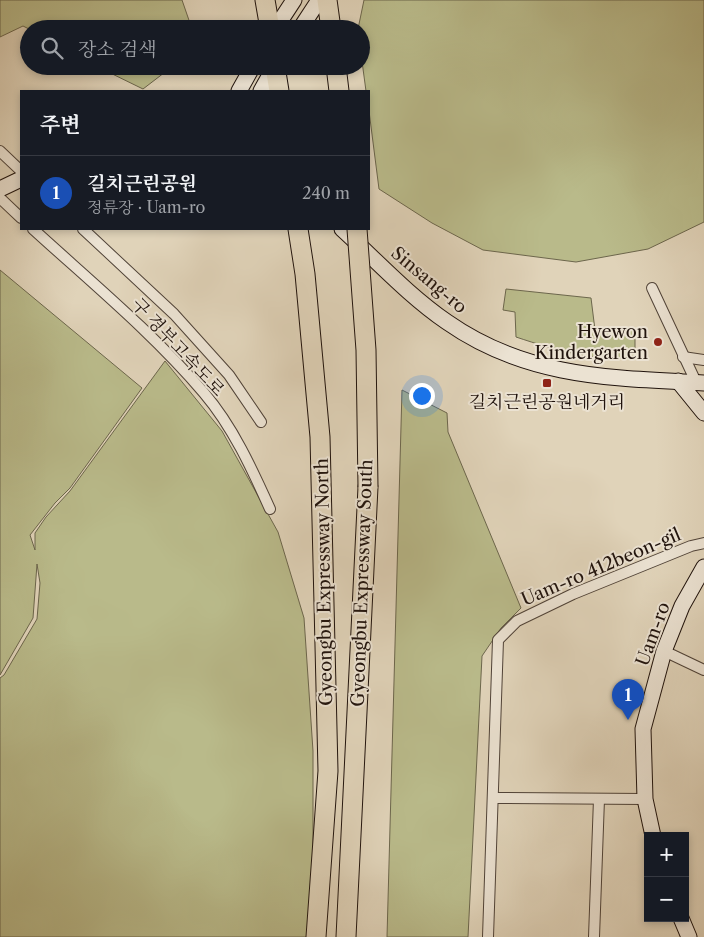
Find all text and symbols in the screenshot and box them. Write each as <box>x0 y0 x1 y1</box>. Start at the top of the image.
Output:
search box <box>20 20 370 75</box>
icon: search <box>38 34 66 62</box>
text: 장소 검색 <box>78 38 156 61</box>
text: 주변 <box>40 112 81 137</box>
text: 길치근린공원 <box>87 172 197 195</box>
text: 1 <box>52 183 60 203</box>
text: 240 m <box>302 183 350 203</box>
text: 정류장 · Uam-ro <box>87 197 205 217</box>
street label: Sinsang-ro <box>387 242 471 318</box>
street label: 구 경부고속도로 <box>127 293 229 401</box>
place label: Hyewon Kindergarten <box>534 321 648 364</box>
marker: Hyewon Kindergarten <box>652 336 664 348</box>
marker: 길치근린공원네거리 <box>541 377 553 389</box>
your location <box>409 383 435 409</box>
place label: 길치근린공원네거리 <box>469 391 625 413</box>
street label: Gyeongbu Expressway North <box>311 458 337 706</box>
street label: Gyeongbu Expressway South <box>347 459 377 707</box>
street label: Uam-ro 412beon-gil <box>518 523 684 611</box>
street label: Uam-ro <box>631 599 675 669</box>
pin: 1 <box>612 679 644 720</box>
map controls <box>644 832 689 922</box>
button: + <box>644 832 689 877</box>
button: − <box>644 877 689 922</box>

